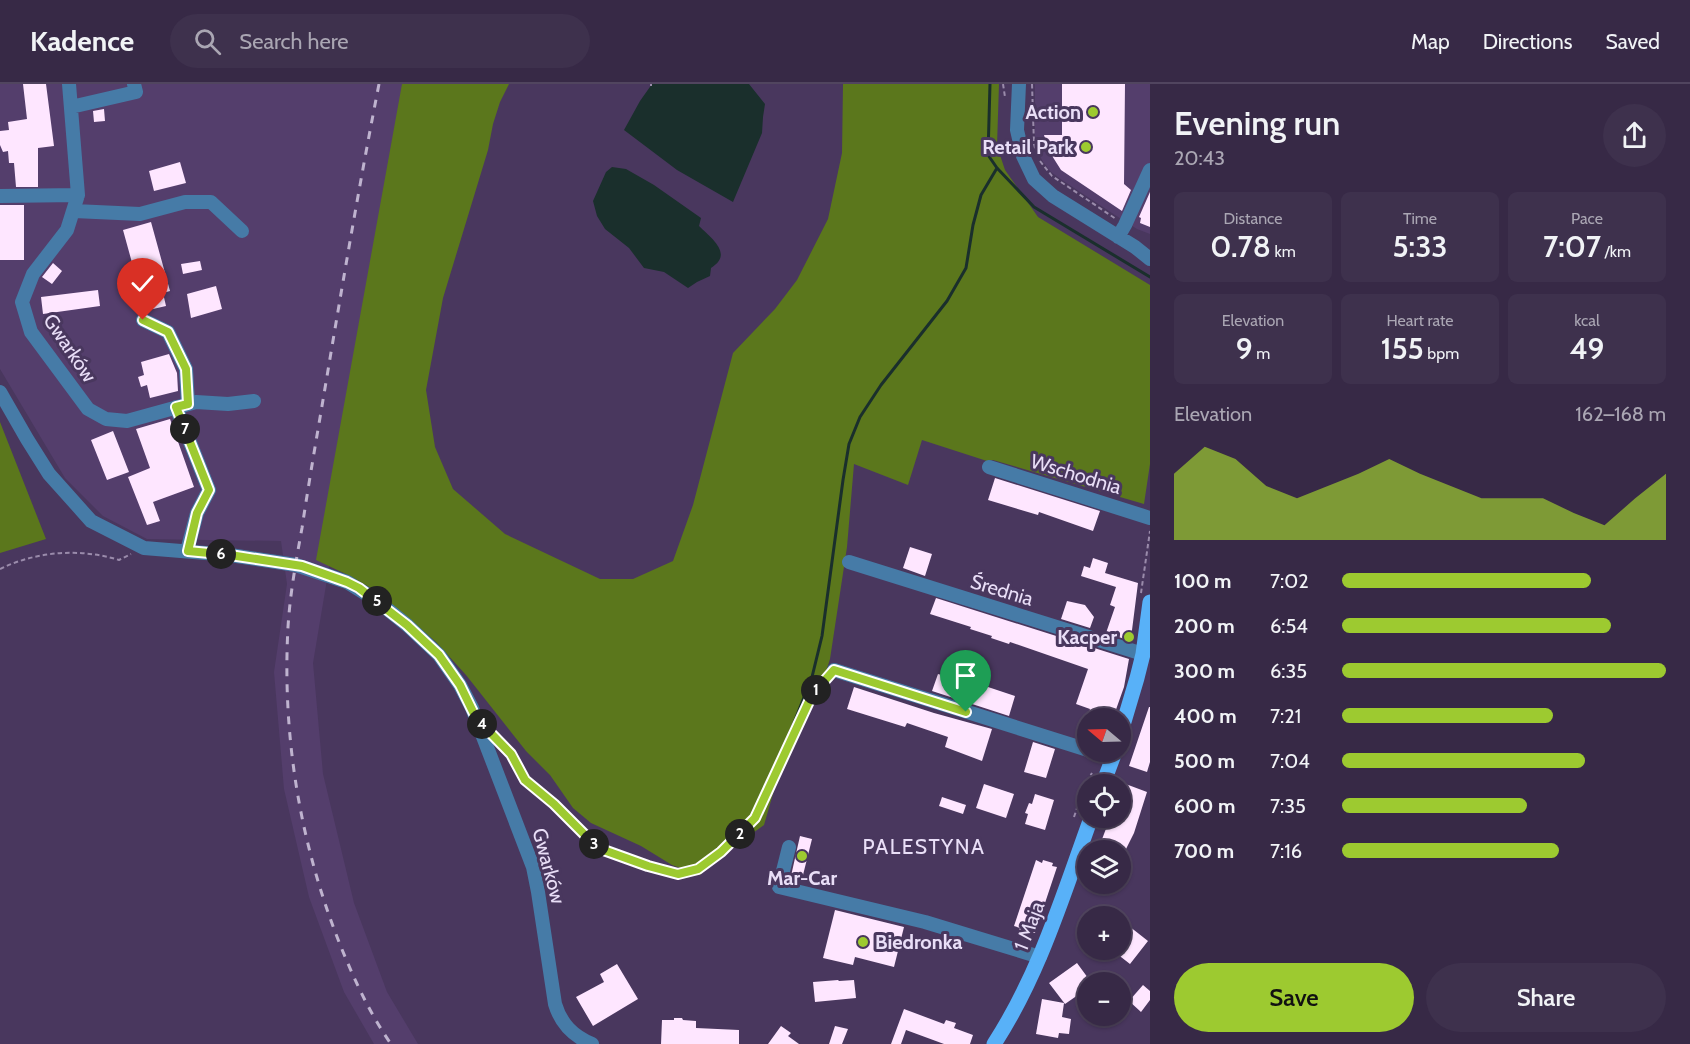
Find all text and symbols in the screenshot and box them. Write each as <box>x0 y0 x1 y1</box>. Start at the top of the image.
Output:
search box <box>170 14 590 68</box>
text: Kadence <box>30 24 134 58</box>
icon: search <box>191 25 224 58</box>
text: Search here <box>239 28 349 55</box>
text: Map <box>1411 29 1450 54</box>
text: Directions <box>1483 29 1572 54</box>
text: Saved <box>1605 29 1660 54</box>
place label: Action <box>1026 100 1081 124</box>
text: Evening run <box>1174 103 1340 143</box>
button: share <box>1603 104 1666 167</box>
marker: Action <box>1086 105 1100 119</box>
place label: Retail Park <box>982 135 1074 159</box>
marker: Retail Park <box>1079 140 1093 154</box>
text: 20:43 <box>1174 146 1225 170</box>
text: Distance <box>1224 209 1282 228</box>
text: Time <box>1403 209 1437 228</box>
text: Pace <box>1571 209 1603 228</box>
text: 0.78 <box>1210 228 1271 265</box>
text: 5:33 <box>1392 228 1448 265</box>
text: 7:07 <box>1543 228 1601 265</box>
text: km <box>1271 242 1296 261</box>
text: /km <box>1601 242 1631 261</box>
pin <box>117 258 168 320</box>
icon: check <box>126 267 159 300</box>
street label: Gwarków <box>38 309 102 387</box>
text: Elevation <box>1222 311 1284 330</box>
text: Heart rate <box>1387 311 1453 330</box>
text: kcal <box>1574 311 1600 330</box>
text: 9 <box>1236 330 1253 367</box>
text: 155 <box>1381 330 1424 367</box>
text: 49 <box>1569 330 1605 367</box>
text: m <box>1253 344 1270 363</box>
text: bpm <box>1424 344 1459 363</box>
text: Elevation <box>1174 402 1252 426</box>
text: 162–168 m <box>1575 402 1666 426</box>
pin: 7 <box>170 414 200 444</box>
text: 7 <box>181 419 189 438</box>
street label: Wschodnia <box>1028 449 1125 499</box>
pin: 6 <box>206 539 236 569</box>
text: 6 <box>217 544 226 563</box>
street label: Średnia <box>968 569 1037 611</box>
text: 100 m <box>1174 569 1232 593</box>
text: 7:02 <box>1270 569 1309 593</box>
pin: 5 <box>362 586 392 616</box>
text: 5 <box>373 591 381 610</box>
text: 200 m <box>1174 614 1235 638</box>
text: 6:54 <box>1270 614 1308 638</box>
place label: Kacper <box>1057 625 1117 649</box>
marker: Kacper <box>1122 630 1136 644</box>
pin <box>940 650 991 712</box>
icon: arrive <box>949 659 982 692</box>
text: 300 m <box>1174 659 1235 683</box>
text: 6:35 <box>1270 659 1307 683</box>
pin: 1 <box>801 675 831 705</box>
text: 1 <box>813 680 819 699</box>
text: 400 m <box>1174 704 1237 728</box>
text: 7:21 <box>1270 704 1301 728</box>
north arrow <box>1077 708 1131 762</box>
map controls <box>1077 708 1131 1026</box>
pin: 4 <box>467 709 497 739</box>
text: 4 <box>477 714 487 733</box>
text: 500 m <box>1174 749 1235 773</box>
text: 7:04 <box>1270 749 1310 773</box>
button: locate <box>1077 774 1131 828</box>
text: 600 m <box>1174 794 1235 818</box>
text: 7:35 <box>1270 794 1306 818</box>
pin: 2 <box>725 819 755 849</box>
text: 2 <box>736 824 744 843</box>
street label: Gwarków <box>527 825 571 907</box>
pin: 3 <box>579 829 609 859</box>
text: 3 <box>590 834 598 853</box>
district label: PALESTYNA <box>863 834 985 859</box>
text: 700 m <box>1174 839 1234 863</box>
text: 7:16 <box>1270 839 1302 863</box>
button: layers <box>1077 840 1131 894</box>
marker: Mar-Car <box>795 849 809 863</box>
place label: Mar-Car <box>767 866 837 890</box>
street label: 1 Maja <box>1009 898 1049 954</box>
button: + <box>1077 906 1131 960</box>
place label: Biedronka <box>875 930 962 954</box>
marker: Biedronka <box>856 935 870 949</box>
button: Save <box>1174 963 1414 1032</box>
button: Share <box>1426 963 1666 1032</box>
button: − <box>1077 972 1131 1026</box>

